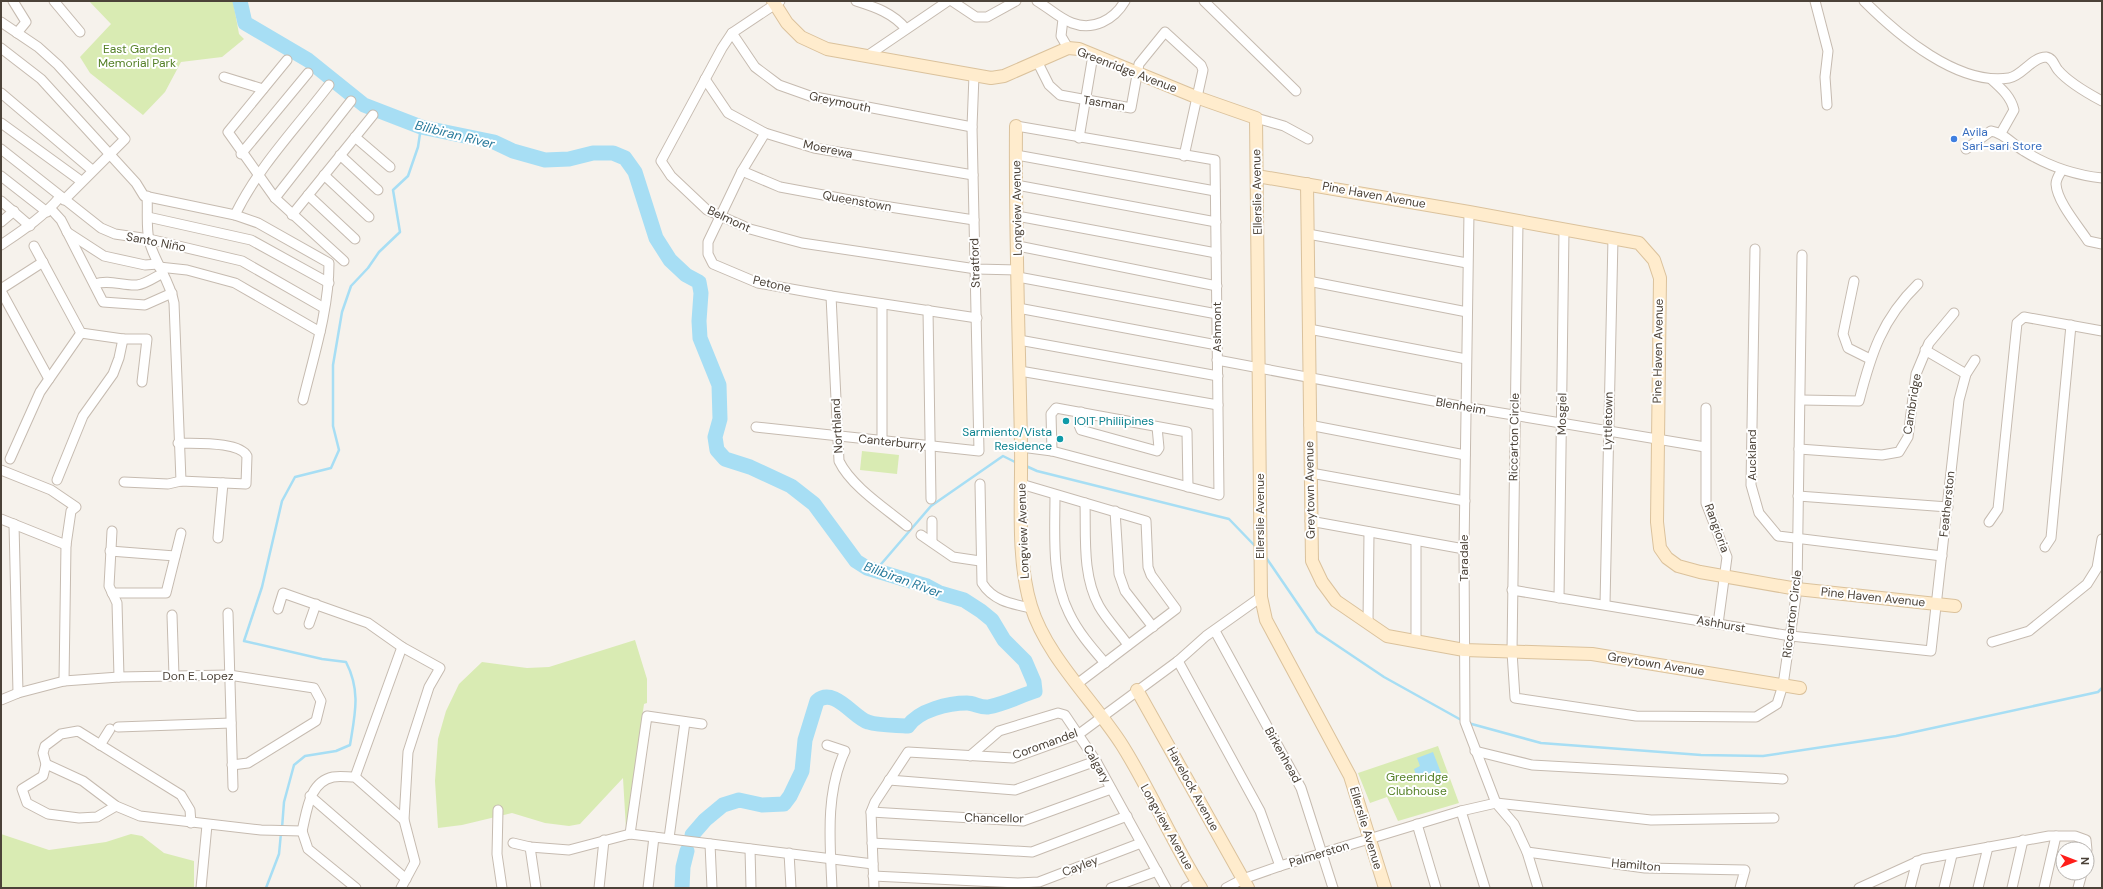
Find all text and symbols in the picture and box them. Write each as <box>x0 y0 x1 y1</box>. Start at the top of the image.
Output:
park label: East Garden Memorial Park <box>98 41 176 71</box>
street label: Greenridge Avenue <box>1075 44 1179 97</box>
street label: Greymouth <box>808 88 872 116</box>
street label: Tasman <box>1082 92 1126 114</box>
water label: Bilibiran River <box>413 116 497 153</box>
place label: Avila Sari-sari Store <box>1962 124 2042 154</box>
marker: Avila Sari-sari Store <box>1949 134 1959 144</box>
street label: Moerewa <box>802 136 854 162</box>
street label: Ellerslie Avenue <box>1248 149 1266 235</box>
street label: Longview Avenue <box>1008 160 1026 256</box>
street label: Pine Haven Avenue <box>1321 178 1427 212</box>
street label: Queenstown <box>821 187 893 215</box>
street label: Belmont <box>705 202 754 236</box>
street label: Santo Niño <box>125 228 187 256</box>
street label: Stratford <box>966 238 984 288</box>
street label: Petone <box>751 272 793 296</box>
street label: Pine Haven Avenue <box>1649 298 1667 404</box>
street label: Ashmont <box>1209 302 1225 352</box>
street label: Cambridge <box>1899 372 1925 436</box>
street label: Riccarton Circle <box>1505 392 1523 481</box>
street label: Lyttletown <box>1599 392 1617 450</box>
street label: Mosgiel <box>1554 393 1570 435</box>
street label: Blenheim <box>1435 394 1487 418</box>
street label: Northland <box>828 398 846 454</box>
place label: IOIT Philiipines <box>1074 413 1154 429</box>
marker: IOIT Philiipines <box>1061 416 1071 426</box>
place label: Sarmiento/Vista Residence <box>962 424 1052 454</box>
street label: Auckland <box>1744 429 1760 481</box>
street label: Canterburry <box>857 431 927 454</box>
marker: Sarmiento/Vista Residence <box>1055 434 1065 444</box>
street label: Greytown Avenue <box>1301 441 1319 539</box>
street label: Featherston <box>1936 470 1958 538</box>
street label: Ellerslie Avenue <box>1252 473 1268 559</box>
street label: Longview Avenue <box>1013 483 1033 579</box>
street label: Rangioria <box>1701 501 1733 555</box>
street label: Taradale <box>1456 534 1472 581</box>
water label: Bilibiran River <box>862 558 945 602</box>
street label: Riccarton Circle <box>1779 569 1805 659</box>
street label: Pine Haven Avenue <box>1820 584 1926 610</box>
street label: Ashhurst <box>1695 612 1747 636</box>
street label: Greytown Avenue <box>1606 648 1706 680</box>
street label: Don E. Lopez <box>163 668 233 684</box>
street label: Birkenhead <box>1261 724 1305 786</box>
street label: Coromandel <box>1010 725 1080 763</box>
street label: Calgary <box>1080 742 1115 787</box>
street label: Havelock Avenue <box>1163 744 1223 834</box>
park label: Greenridge Clubhouse <box>1386 769 1448 799</box>
street label: Longview Avenue <box>1137 781 1197 873</box>
street label: Ellerslie Avenue <box>1346 785 1386 872</box>
street label: Chancellor <box>964 809 1024 827</box>
street label: Palmerston <box>1287 837 1351 871</box>
north arrow <box>2055 841 2095 881</box>
street label: Cayley <box>1060 852 1101 880</box>
street label: Hamilton <box>1611 855 1661 875</box>
text: N <box>2078 857 2092 865</box>

